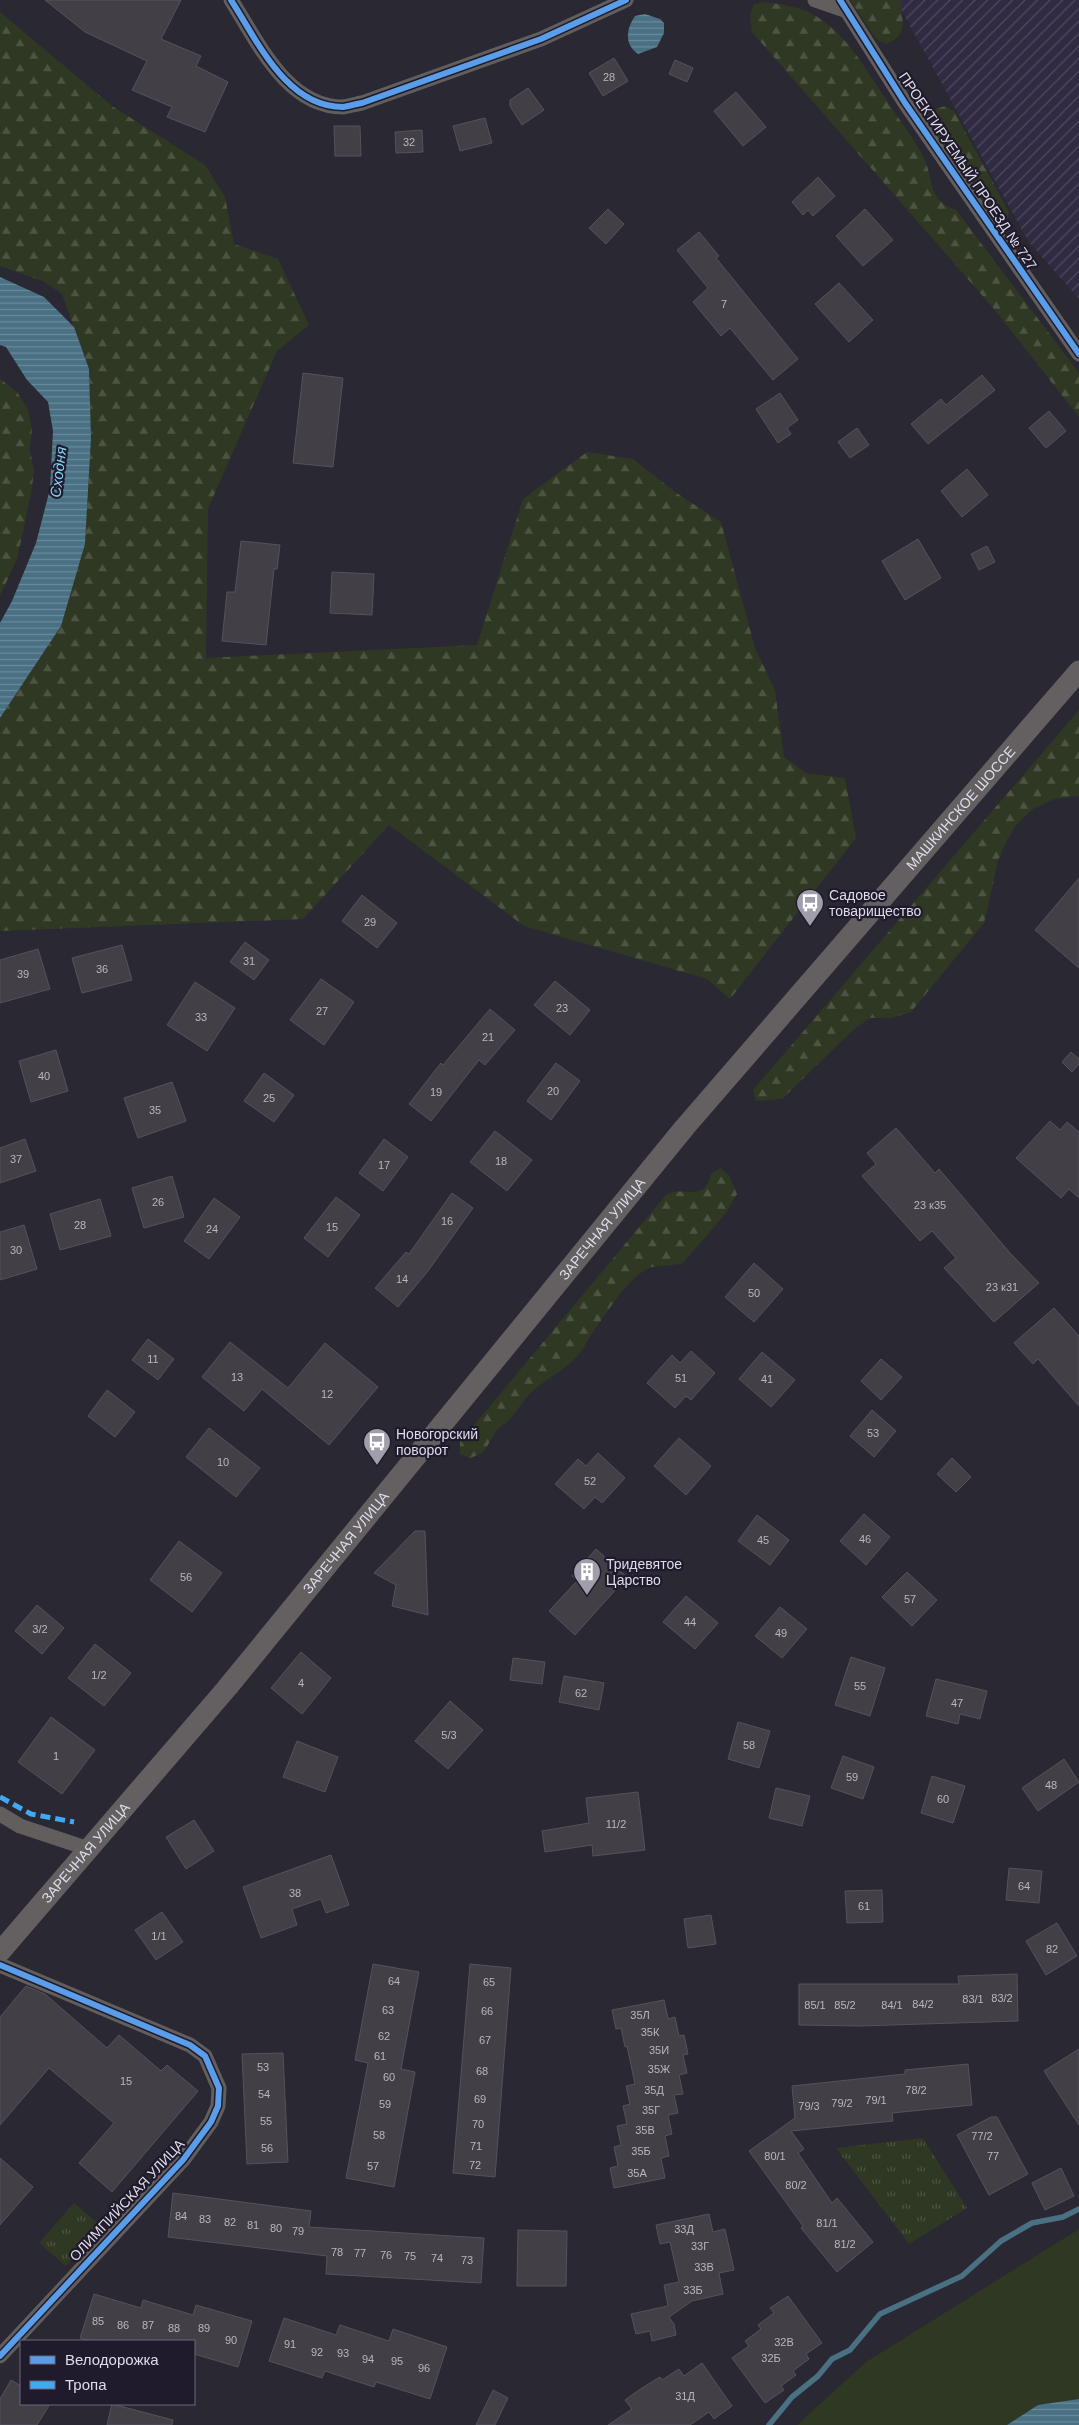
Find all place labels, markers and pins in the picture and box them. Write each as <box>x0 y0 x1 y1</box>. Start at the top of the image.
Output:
place label: Садовое товарищество <box>829 887 922 919</box>
bus stop icon: Садовое товарищество <box>795 888 825 927</box>
place label: Новогорский поворот <box>396 1426 478 1458</box>
bus stop icon: Новогорский поворот <box>362 1427 392 1466</box>
place label: Тридевятое Царство <box>606 1556 682 1588</box>
building icon: Тридевятое Царство <box>572 1557 602 1596</box>

